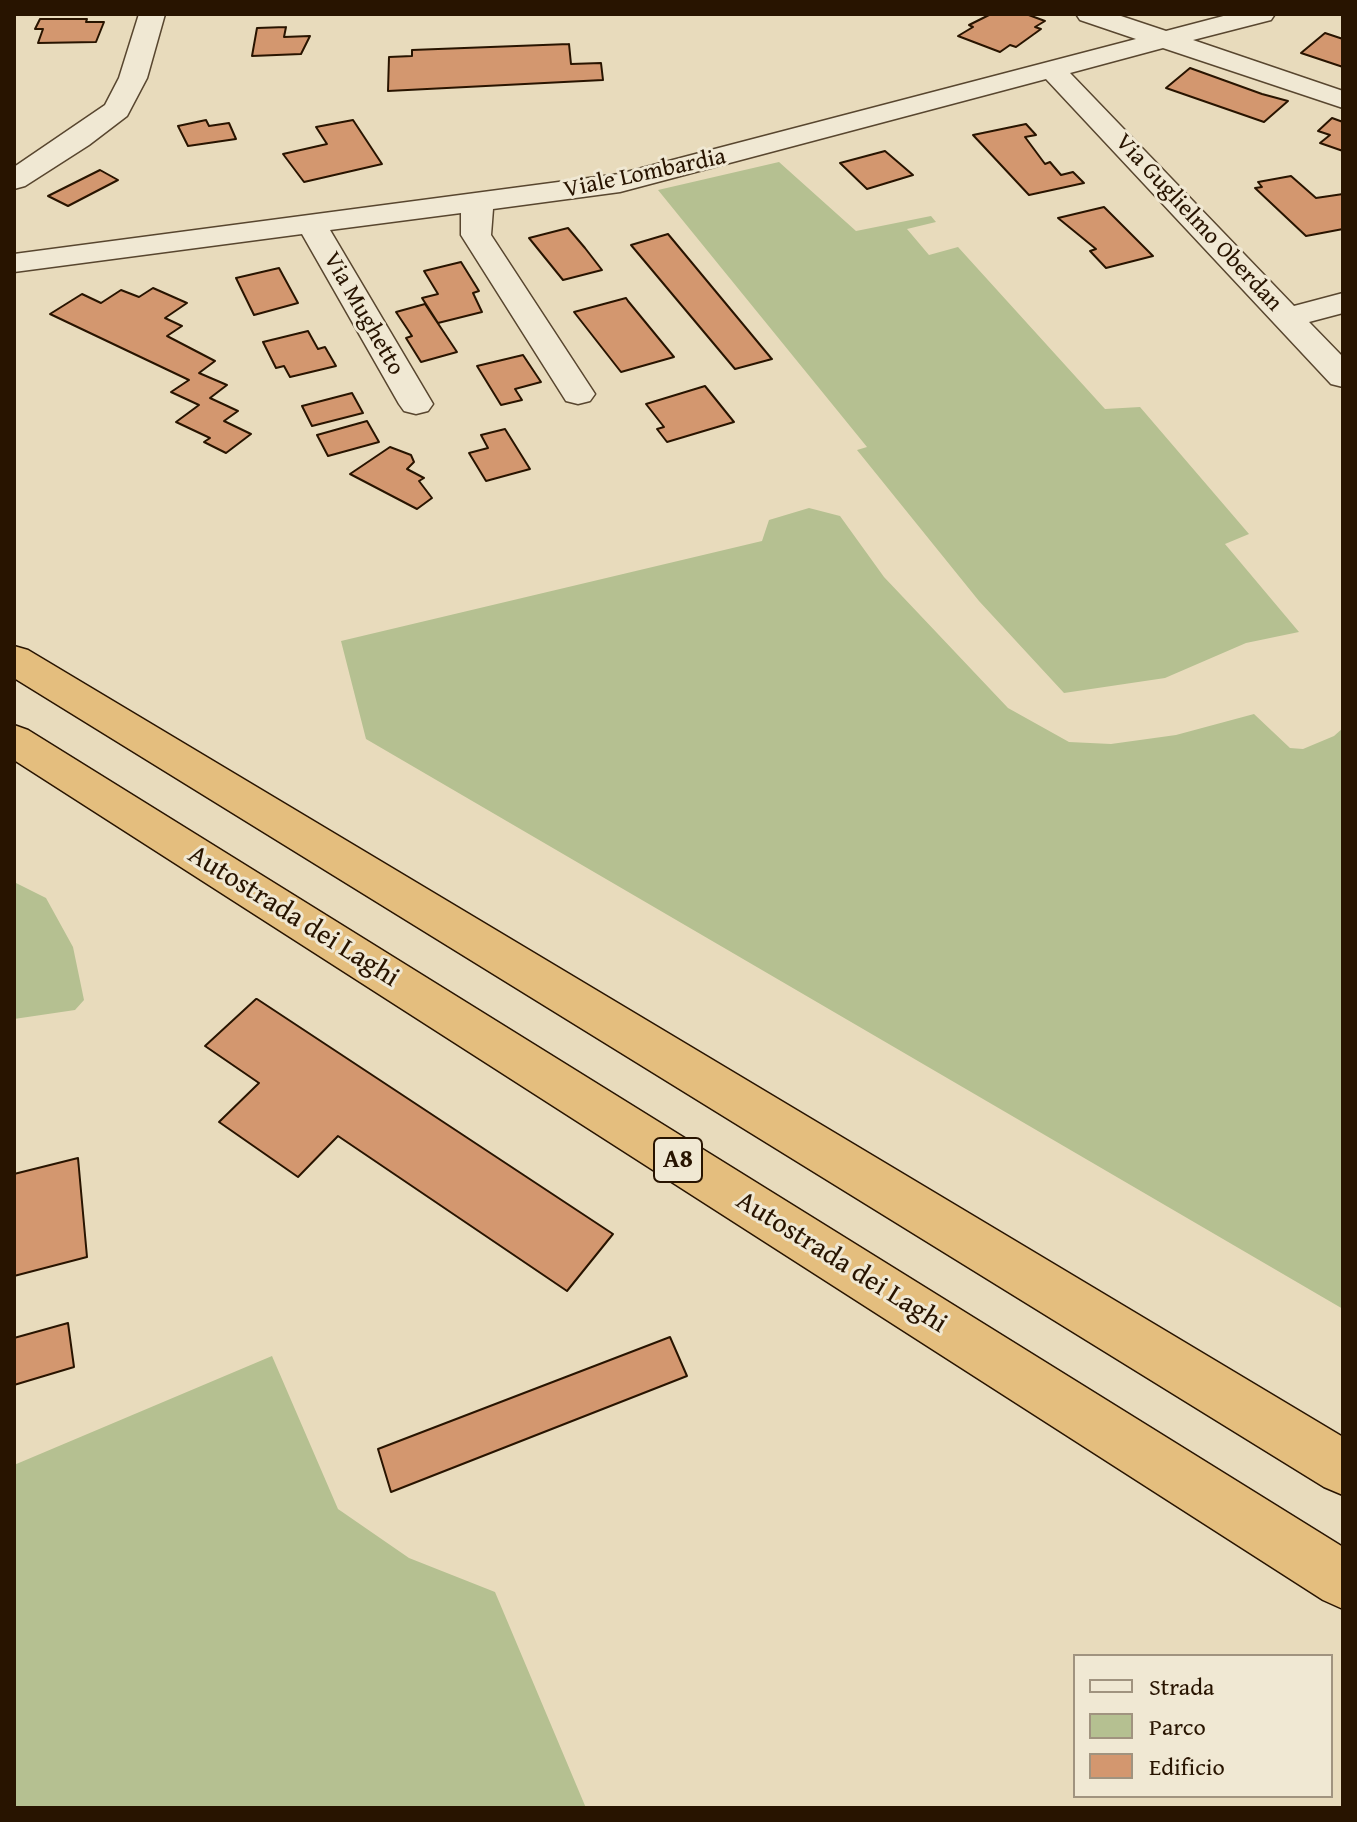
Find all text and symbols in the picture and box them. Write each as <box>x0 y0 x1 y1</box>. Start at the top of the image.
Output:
street label: Via Guglielmo Oberdan <box>1108 128 1288 318</box>
street label: Viale Lombardia <box>561 143 729 205</box>
street label: Via Mughetto <box>316 247 410 381</box>
street label: Autostrada dei Laghi <box>181 838 405 996</box>
road number: A8 <box>654 1138 702 1182</box>
street label: Autostrada dei Laghi <box>729 1184 953 1342</box>
legend <box>1073 1654 1333 1798</box>
text: Strada <box>1149 1669 1214 1704</box>
text: Parco <box>1149 1709 1206 1744</box>
text: Edificio <box>1149 1749 1225 1784</box>

